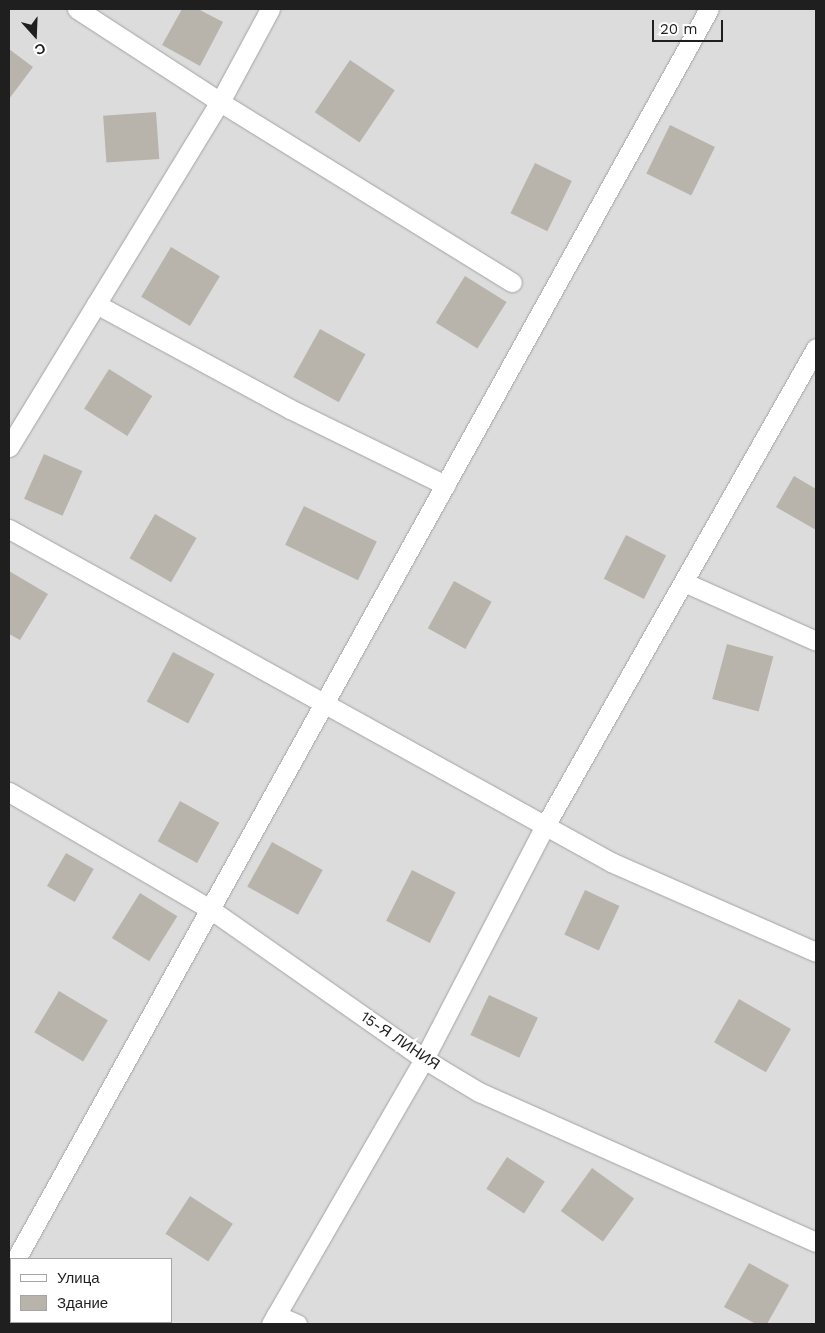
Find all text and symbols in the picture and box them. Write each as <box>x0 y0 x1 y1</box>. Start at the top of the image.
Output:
north arrow <box>10 10 60 60</box>
scale bar <box>655 10 726 42</box>
text: 20 m <box>660 20 698 38</box>
text: С <box>33 40 48 58</box>
street label: 15-Я ЛИНИЯ <box>357 1008 443 1074</box>
legend <box>10 1258 172 1323</box>
text: Улица <box>57 1269 100 1287</box>
text: Здание <box>57 1294 108 1312</box>

